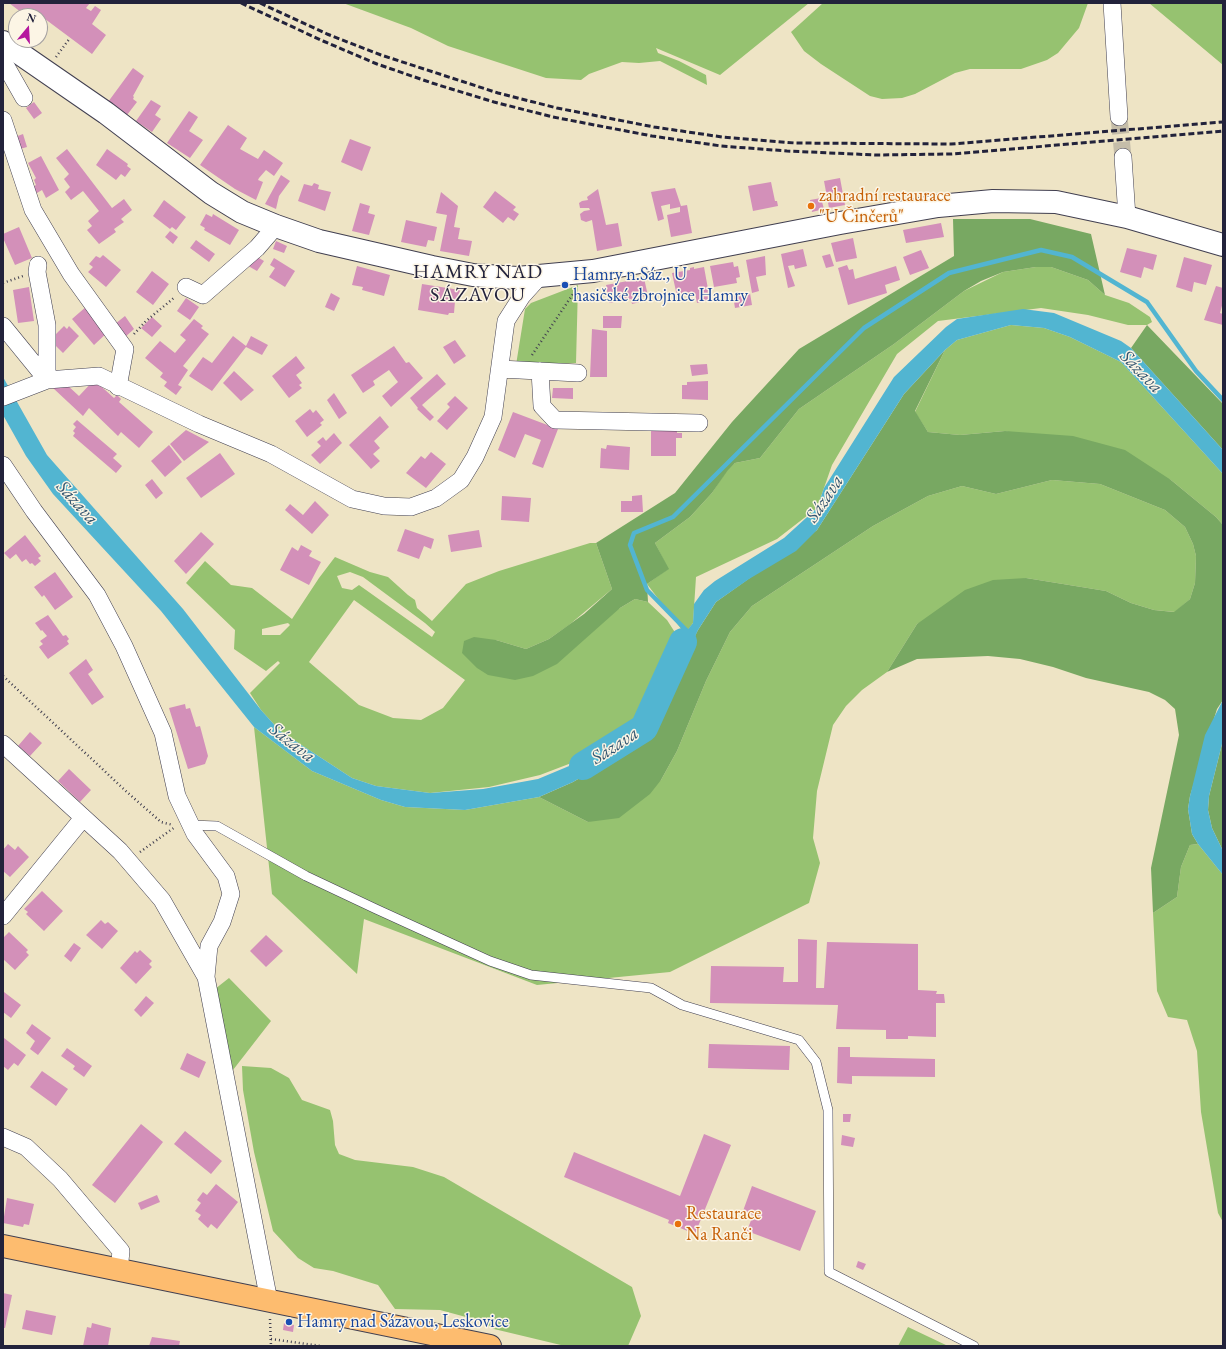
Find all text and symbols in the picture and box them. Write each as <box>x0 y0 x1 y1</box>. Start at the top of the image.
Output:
north arrow <box>8 8 48 48</box>
text: N <box>25 10 38 26</box>
place label: zahradní restaurace "U Činčerů" <box>819 185 950 228</box>
marker: zahradní restaurace "U Činčerů" <box>806 201 816 211</box>
district label: HAMRY NAD SÁZAVOU <box>413 261 543 308</box>
place label: Hamry n.Sáz., U hasičské zbrojnice Hamry <box>573 264 748 306</box>
marker: Hamry n.Sáz., U hasičské zbrojnice Hamry <box>560 280 570 290</box>
water label: Sázava <box>1115 345 1167 399</box>
water label: Sázava <box>801 471 849 527</box>
water label: Sázava <box>51 476 103 530</box>
water label: Sázava <box>264 718 320 768</box>
water label: Sázava <box>587 722 643 770</box>
place label: Restaurace Na Ranči <box>686 1203 761 1246</box>
marker: Restaurace Na Ranči <box>673 1219 683 1229</box>
place label: Hamry nad Sázavou, Leskovice <box>297 1311 509 1333</box>
marker: Hamry nad Sázavou, Leskovice <box>284 1317 294 1327</box>

